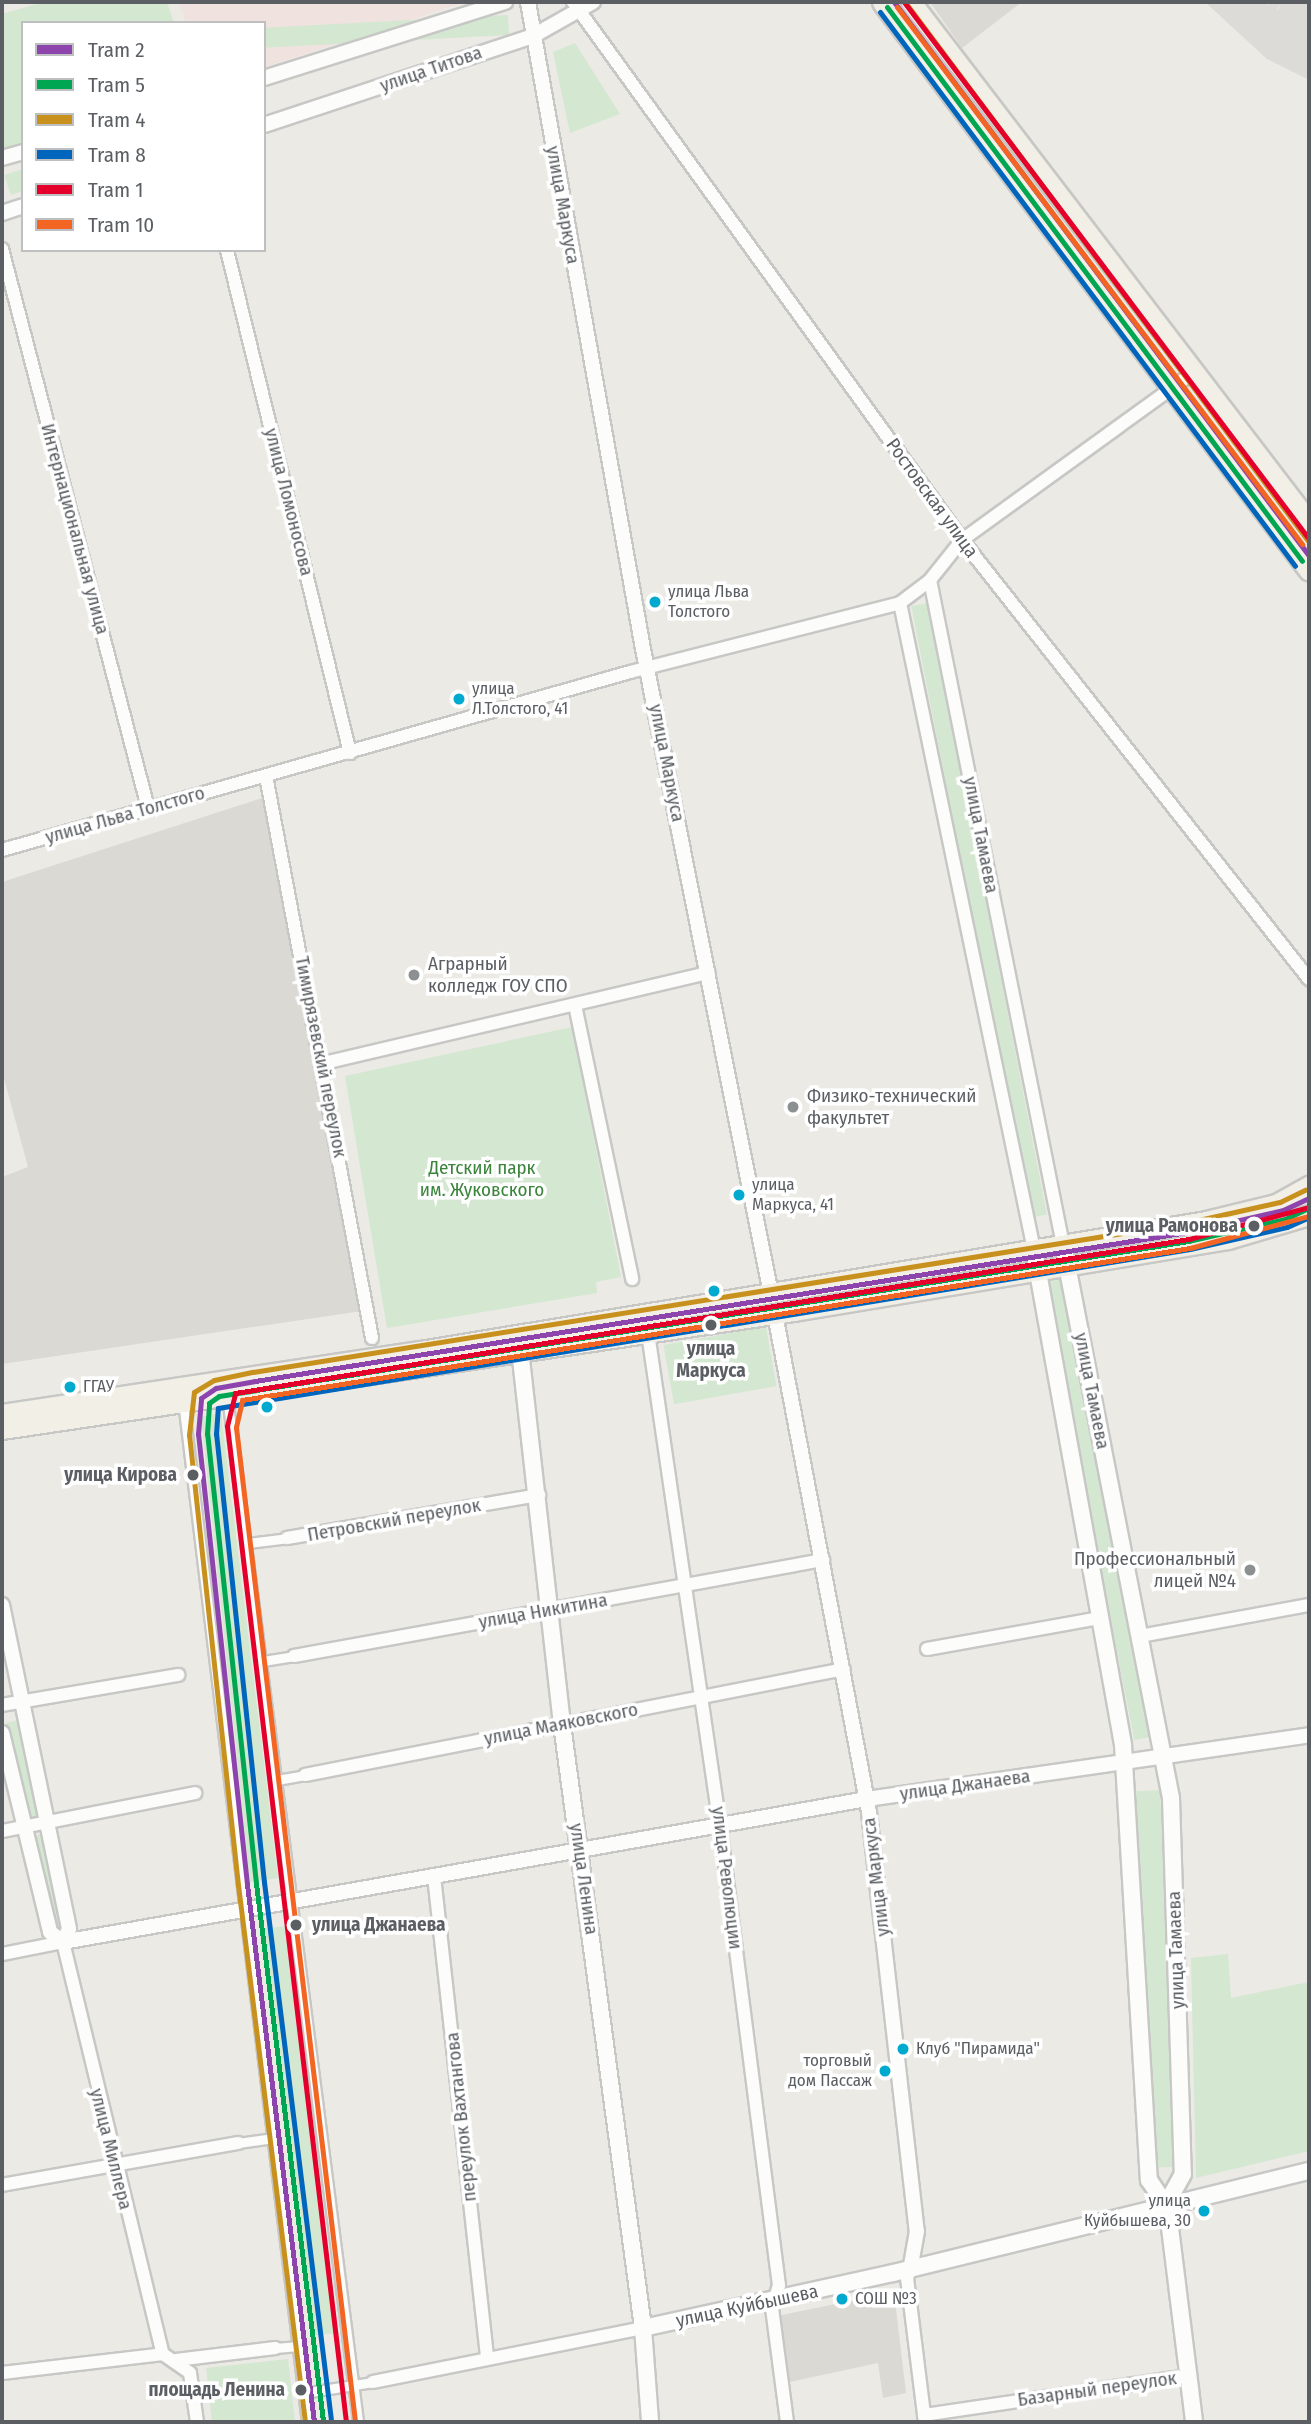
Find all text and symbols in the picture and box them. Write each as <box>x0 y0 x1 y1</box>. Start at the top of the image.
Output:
legend <box>21 21 266 252</box>
text: Tram 2 <box>88 37 144 63</box>
street label: улица Титова <box>377 41 485 97</box>
text: Tram 5 <box>88 72 145 98</box>
text: Tram 4 <box>88 107 145 133</box>
text: Tram 8 <box>88 142 146 168</box>
street label: улица Маркуса <box>541 144 585 266</box>
text: Tram 1 <box>88 177 143 203</box>
text: Tram 10 <box>88 212 154 238</box>
street label: Интернациональная улица <box>36 421 114 637</box>
street label: улица Ломоносова <box>260 426 318 578</box>
street label: Ростовская улица <box>881 434 983 562</box>
place label: улица Льва Толстого <box>668 582 749 622</box>
marker: улица Льва Толстого <box>648 595 662 609</box>
place label: улица Л.Толстого, 41 <box>472 679 568 719</box>
marker: улица Л.Толстого, 41 <box>452 692 466 706</box>
street label: улица Маркуса <box>644 702 690 824</box>
street label: улица Тамаева <box>959 775 1003 895</box>
street label: улица Льва Толстого <box>43 781 207 849</box>
place label: Аграрный колледж ГОУ СПО <box>428 953 568 997</box>
street label: Тимирязевский переулок <box>290 954 352 1160</box>
marker: Аграрный колледж ГОУ СПО <box>406 967 422 983</box>
place label: Физико-технический факультет <box>807 1085 977 1129</box>
marker: Физико-технический факультет <box>785 1099 801 1115</box>
park label: Детский парк им. Жуковского <box>420 1157 544 1201</box>
place label: улица Маркуса, 41 <box>752 1175 834 1215</box>
marker: улица Маркуса, 41 <box>732 1188 746 1202</box>
place label: улица Рамонова <box>1106 1215 1238 1237</box>
marker: улица Рамонова <box>1244 1216 1264 1236</box>
unlabelled marker <box>707 1284 721 1298</box>
marker: улица Маркуса <box>701 1315 721 1335</box>
street label: улица Тамаева <box>1070 1331 1114 1451</box>
place label: улица Маркуса <box>676 1338 746 1382</box>
place label: ГГАУ <box>83 1377 114 1397</box>
marker: ГГАУ <box>63 1380 77 1394</box>
unlabelled marker <box>260 1400 274 1414</box>
place label: улица Кирова <box>64 1464 177 1486</box>
marker: улица Кирова <box>183 1465 203 1485</box>
street label: Петровский переулок <box>306 1494 482 1546</box>
place label: Профессиональный лицей №4 <box>1074 1548 1236 1592</box>
marker: Профессиональный лицей №4 <box>1242 1562 1258 1578</box>
street label: улица Никитина <box>477 1588 609 1634</box>
street label: улица Маяковского <box>482 1698 640 1750</box>
street label: улица Джанаева <box>898 1765 1032 1805</box>
street label: улица Революции <box>707 1805 747 1951</box>
street label: улица Маркуса <box>857 1816 895 1938</box>
street label: улица Ленина <box>565 1822 603 1936</box>
street label: улица Тамаева <box>1163 1891 1189 2009</box>
place label: улица Джанаева <box>312 1914 446 1936</box>
marker: улица Джанаева <box>286 1915 306 1935</box>
street label: переулок Вахтангова <box>441 2031 481 2203</box>
place label: Клуб "Пирамида" <box>916 2039 1040 2059</box>
marker: Клуб "Пирамида" <box>896 2042 910 2056</box>
place label: торговый дом Пассаж <box>788 2051 872 2091</box>
marker: торговый дом Пассаж <box>878 2064 892 2078</box>
street label: улица Миллера <box>85 2086 137 2212</box>
place label: улица Куйбышева, 30 <box>1084 2191 1191 2231</box>
marker: улица Куйбышева, 30 <box>1197 2204 1211 2218</box>
street label: улица Куйбышева <box>674 2280 820 2332</box>
place label: СОШ №3 <box>855 2289 917 2309</box>
marker: СОШ №3 <box>835 2292 849 2306</box>
street label: Базарный переулок <box>1016 2367 1178 2411</box>
place label: площадь Ленина <box>149 2379 285 2401</box>
marker: площадь Ленина <box>291 2380 311 2400</box>

